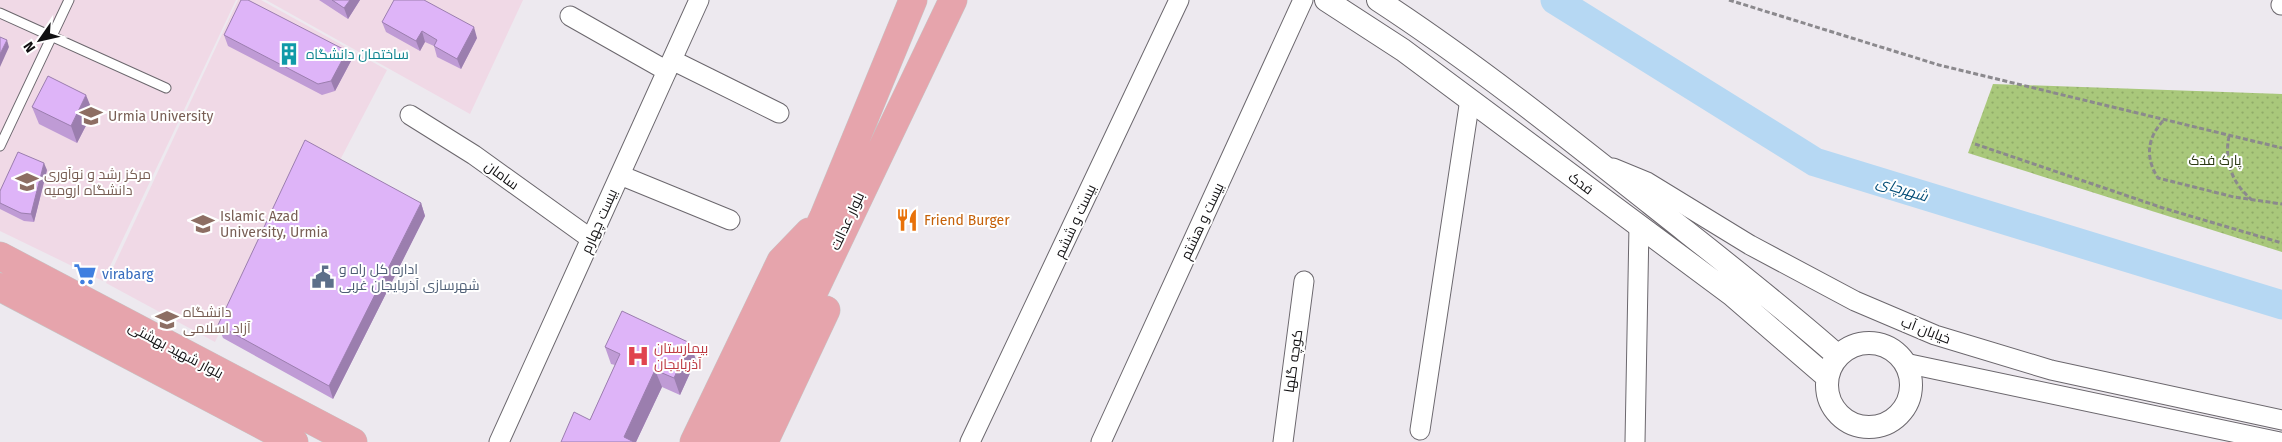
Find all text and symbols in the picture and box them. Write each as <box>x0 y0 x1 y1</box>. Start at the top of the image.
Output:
north arrow <box>15 15 65 65</box>
text: N <box>20 38 39 56</box>
building icon: ساختمان دانشگاه <box>276 41 302 67</box>
place label: ساختمان دانشگاه <box>306 46 409 63</box>
school or university icon: Urmia University <box>78 103 104 129</box>
place label: Urmia University <box>108 108 213 125</box>
park label: پارک فدک <box>2188 152 2242 170</box>
street label: سامان <box>481 157 522 193</box>
place label: مرکز رشد و نوآوری دانشگاه ارومیه <box>44 166 151 199</box>
street label: فدک <box>1565 168 1597 198</box>
school or university icon: مرکز رشد و نوآوری دانشگاه ارومیه <box>14 169 40 195</box>
water label: شهرچای <box>1874 173 1931 206</box>
street label: بیست و هشتم <box>1177 180 1229 263</box>
street label: بیست و ششم <box>1051 182 1101 261</box>
street label: بیست چهارم <box>578 186 622 256</box>
street label: بلوار عدالت <box>827 189 868 253</box>
restaurant icon: Friend Burger <box>894 207 920 233</box>
place label: Islamic Azad University, Urmia <box>220 208 328 241</box>
school or university icon: Islamic Azad University, Urmia <box>190 211 216 237</box>
place label: Friend Burger <box>924 212 1010 229</box>
supermarket icon: virabarg <box>72 261 98 287</box>
place label: اداره کل راه و شهرسازی آذربایجان غربی <box>339 261 480 294</box>
public building icon: اداره کل راه و شهرسازی آذربایجان غربی <box>310 264 336 290</box>
place label: virabarg <box>102 266 154 283</box>
place label: دانشگاه آزاد اسلامی <box>183 304 251 337</box>
school or university icon: دانشگاه آزاد اسلامی <box>154 307 180 333</box>
street label: خیابان آب <box>1899 313 1953 348</box>
street label: بلوار شهید بهشتی <box>125 318 226 383</box>
street label: کوچه گلها <box>1281 328 1307 394</box>
place label: بیمارستان آذربایجان <box>654 340 708 373</box>
hospital icon: بیمارستان آذربایجان <box>625 343 651 369</box>

